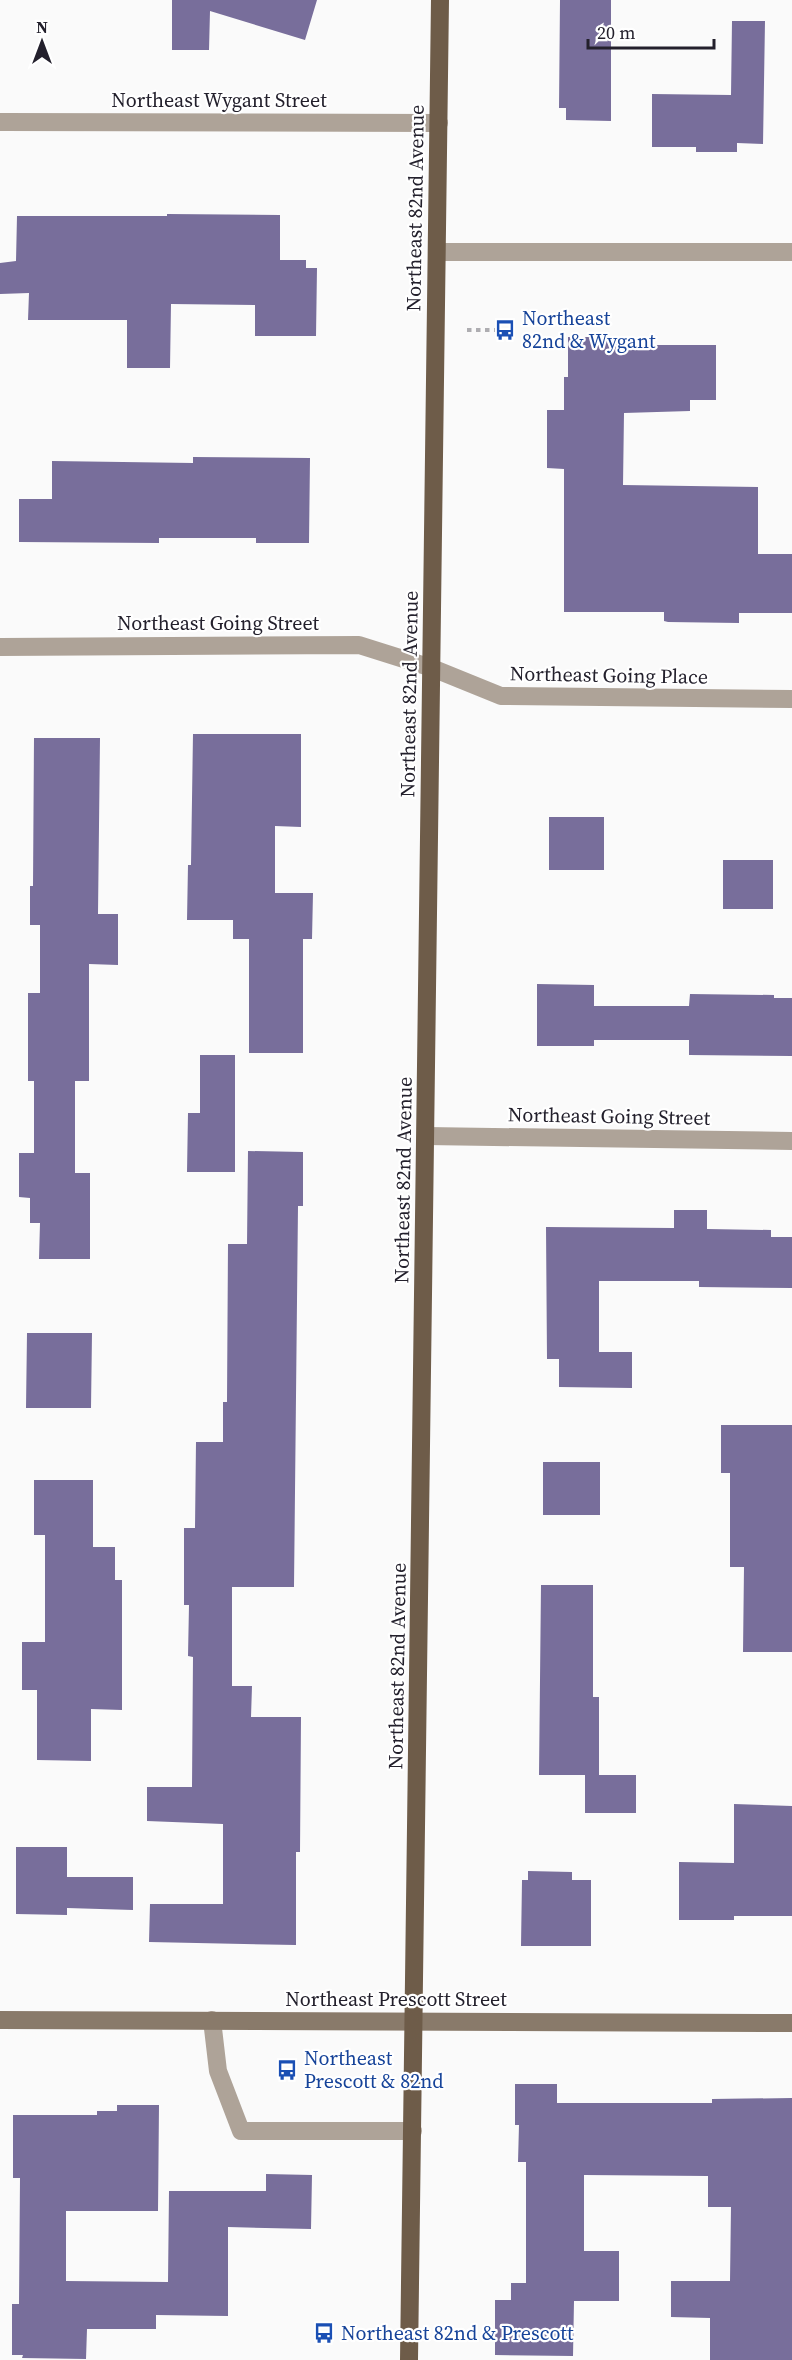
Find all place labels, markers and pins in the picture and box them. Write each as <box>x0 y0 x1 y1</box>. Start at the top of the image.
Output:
place label: Northeast 82nd & Wygant <box>522 304 656 355</box>
bus stop icon: Northeast 82nd & Wygant <box>493 318 517 342</box>
place label: Northeast Prescott & 82nd <box>304 2044 444 2095</box>
bus stop icon: Northeast Prescott & 82nd <box>275 2058 299 2082</box>
place label: Northeast 82nd & Prescott <box>341 2319 574 2347</box>
bus stop icon: Northeast 82nd & Prescott <box>312 2321 336 2345</box>

